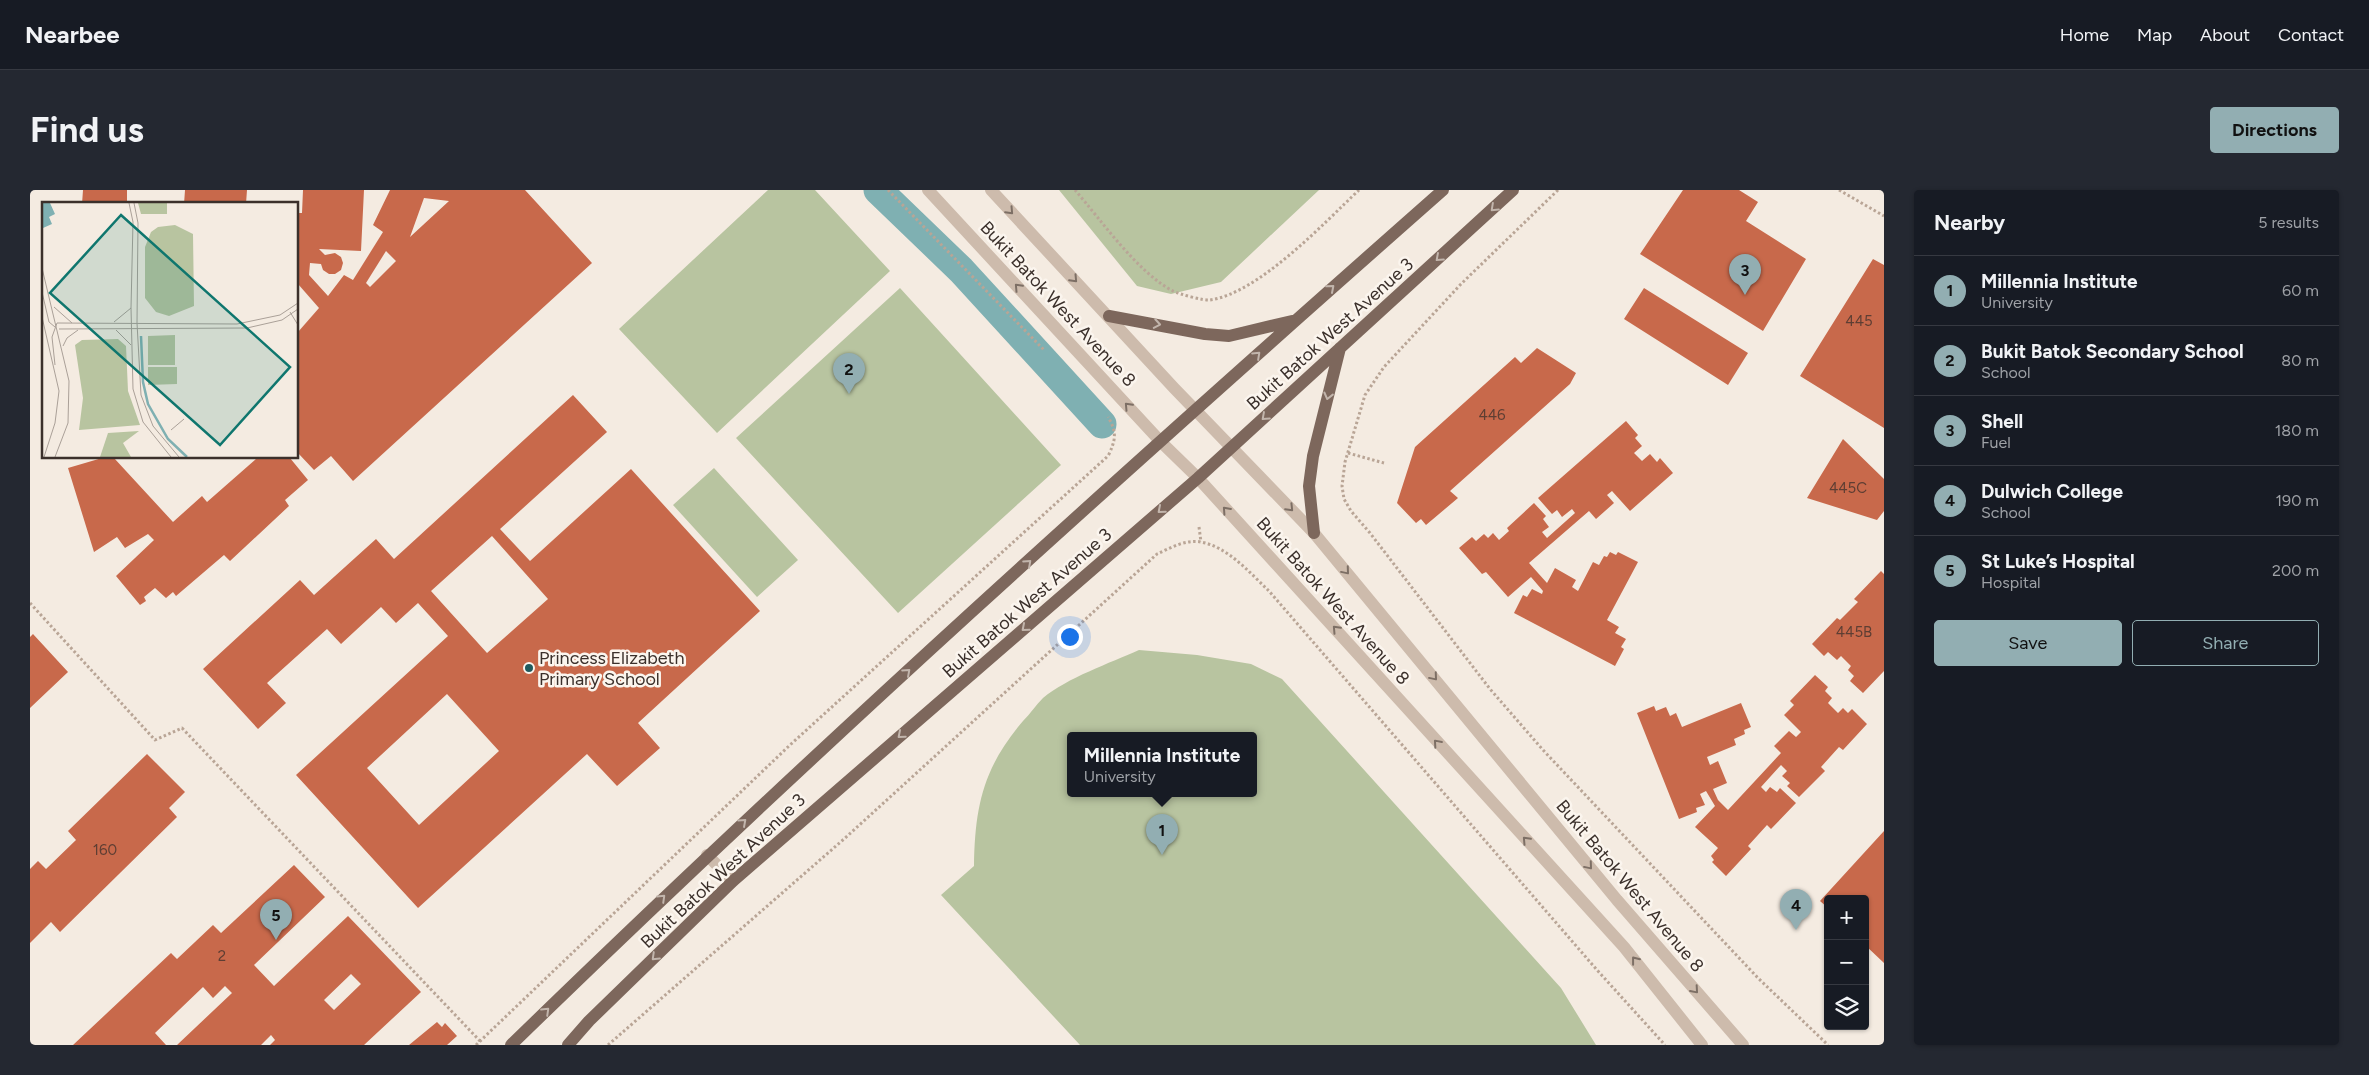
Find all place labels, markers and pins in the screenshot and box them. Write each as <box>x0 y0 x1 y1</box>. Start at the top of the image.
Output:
pin: 3 <box>1729 254 1761 295</box>
pin: 2 <box>833 353 865 394</box>
place label: Princess Elizabeth Primary School <box>539 647 684 690</box>
marker: Princess Elizabeth Primary School <box>523 662 535 674</box>
pin: 1 <box>1146 814 1178 855</box>
pin: 4 <box>1780 889 1812 930</box>
pin: 5 <box>260 899 292 940</box>

